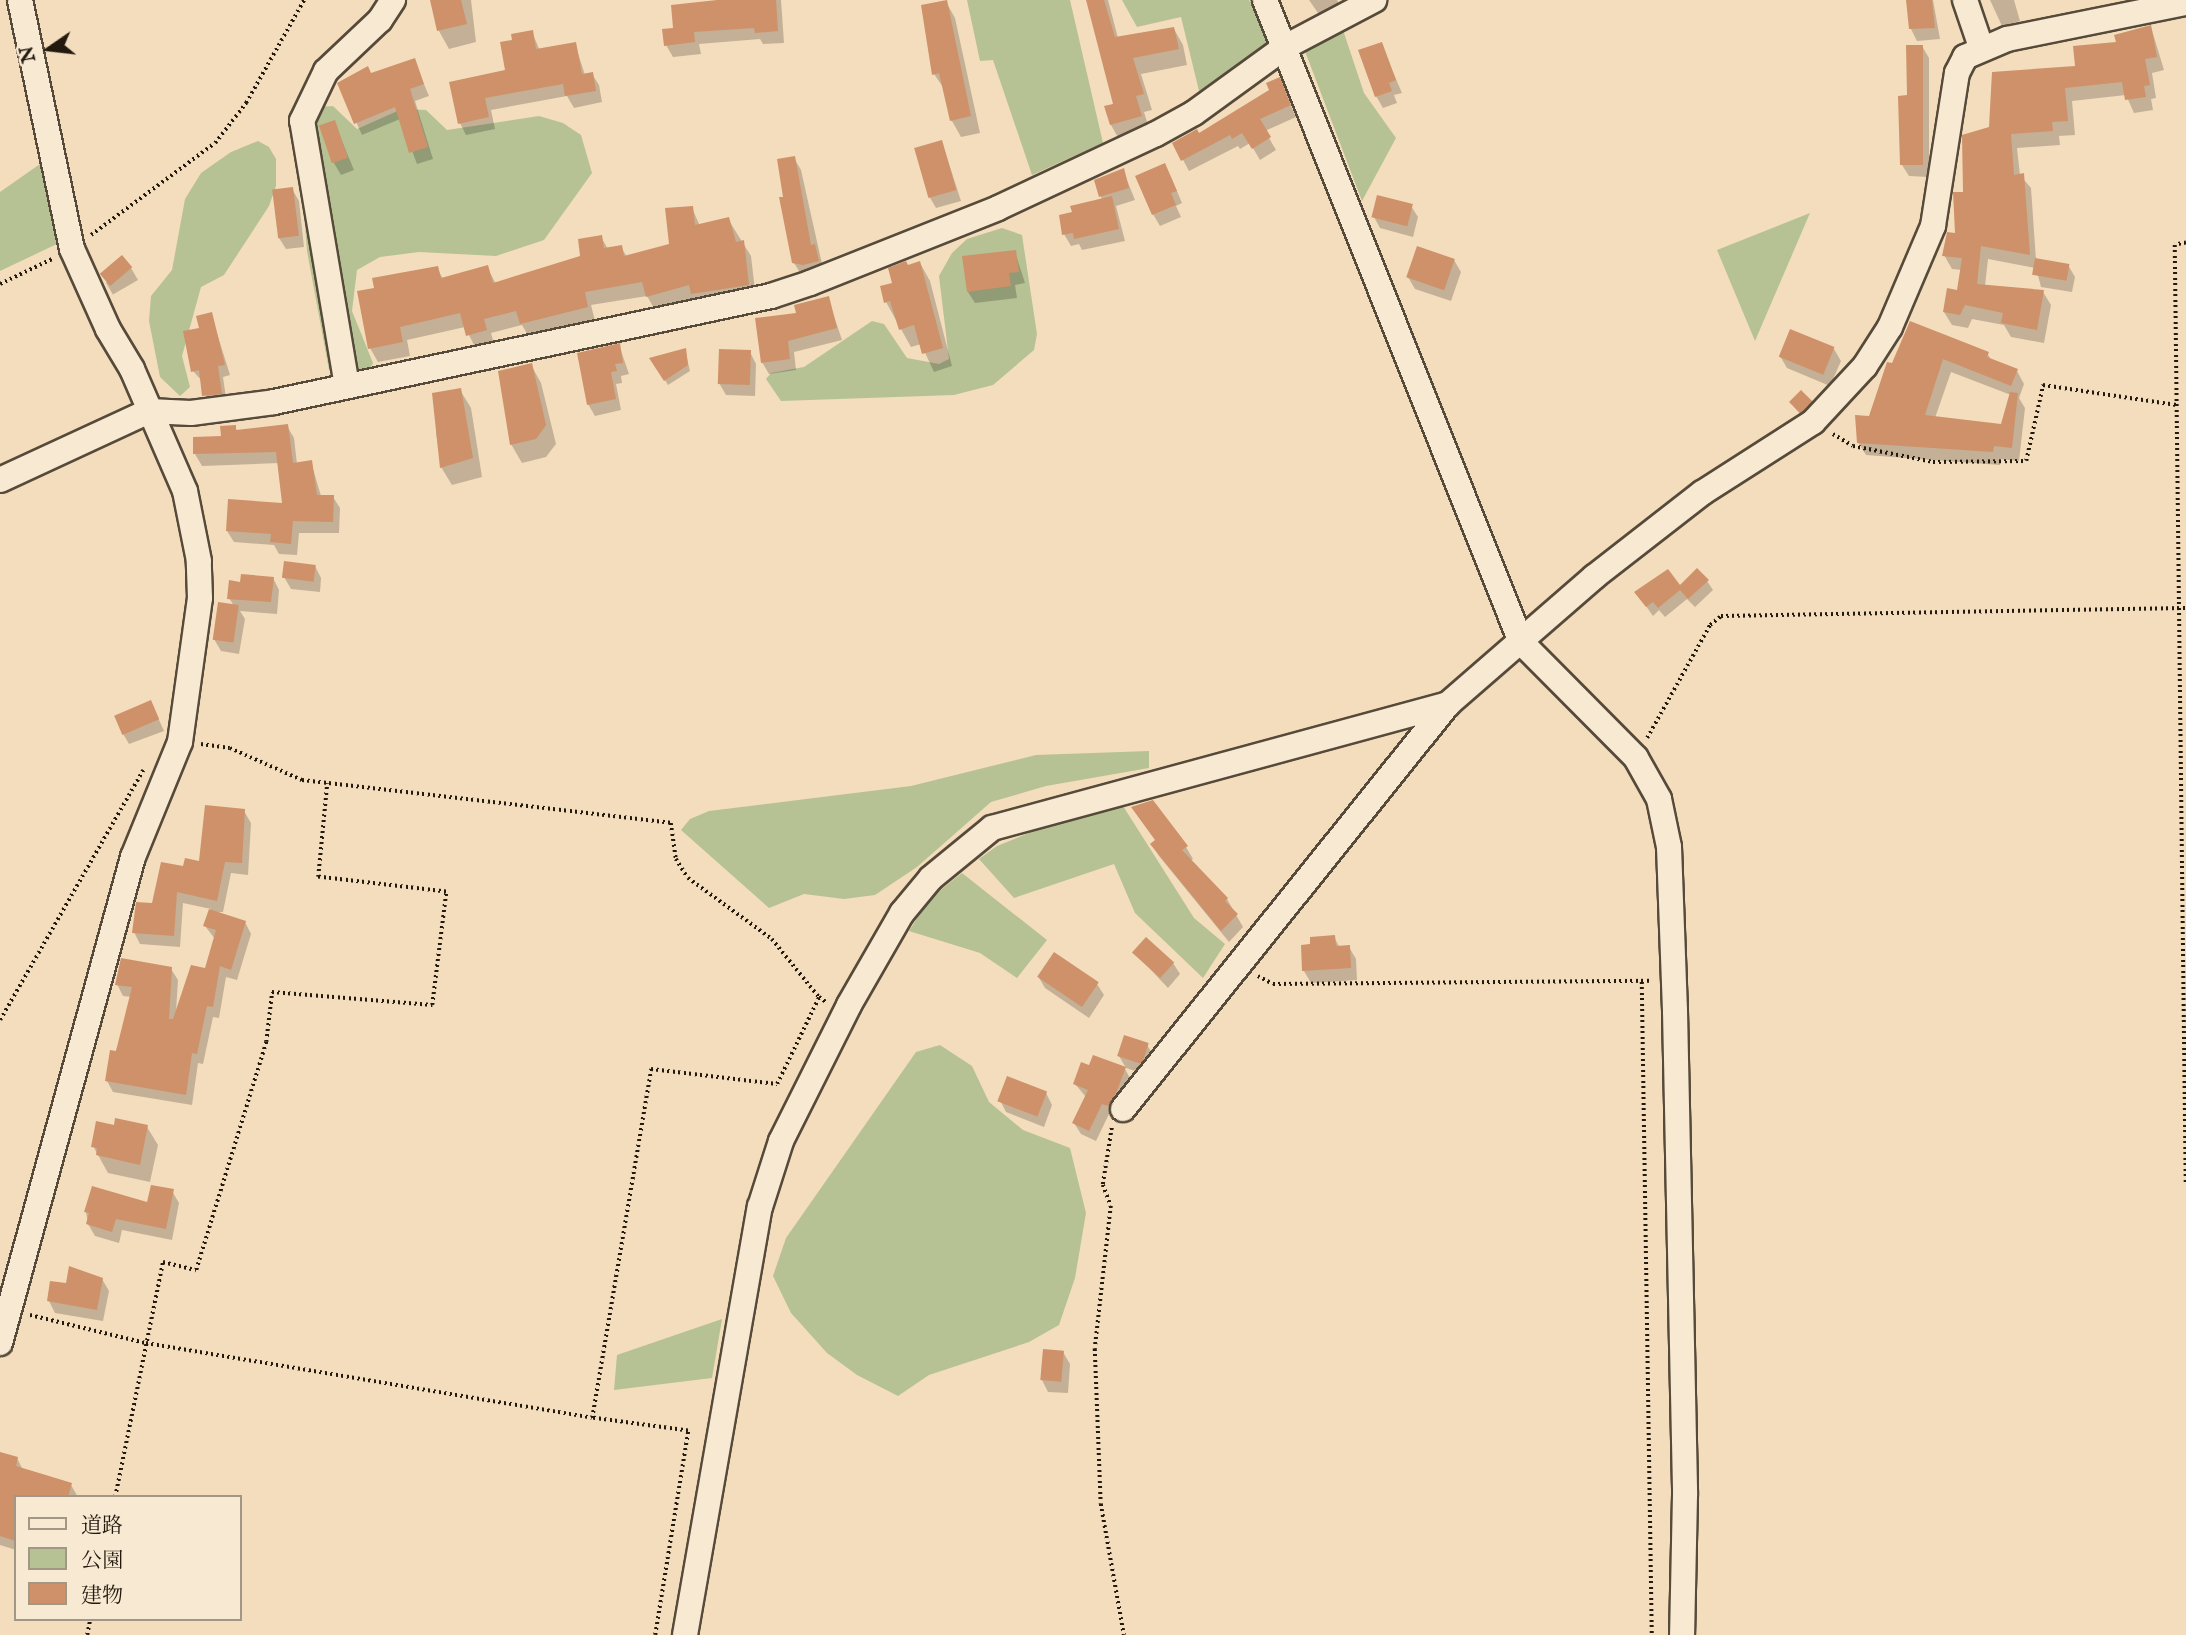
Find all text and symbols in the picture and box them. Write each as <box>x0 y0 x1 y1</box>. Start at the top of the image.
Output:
north arrow <box>14 14 84 84</box>
text: N <box>15 43 42 65</box>
legend <box>14 1495 242 1621</box>
text: 道路 <box>81 1513 123 1540</box>
text: 公園 <box>81 1548 123 1575</box>
text: 建物 <box>81 1583 123 1610</box>

